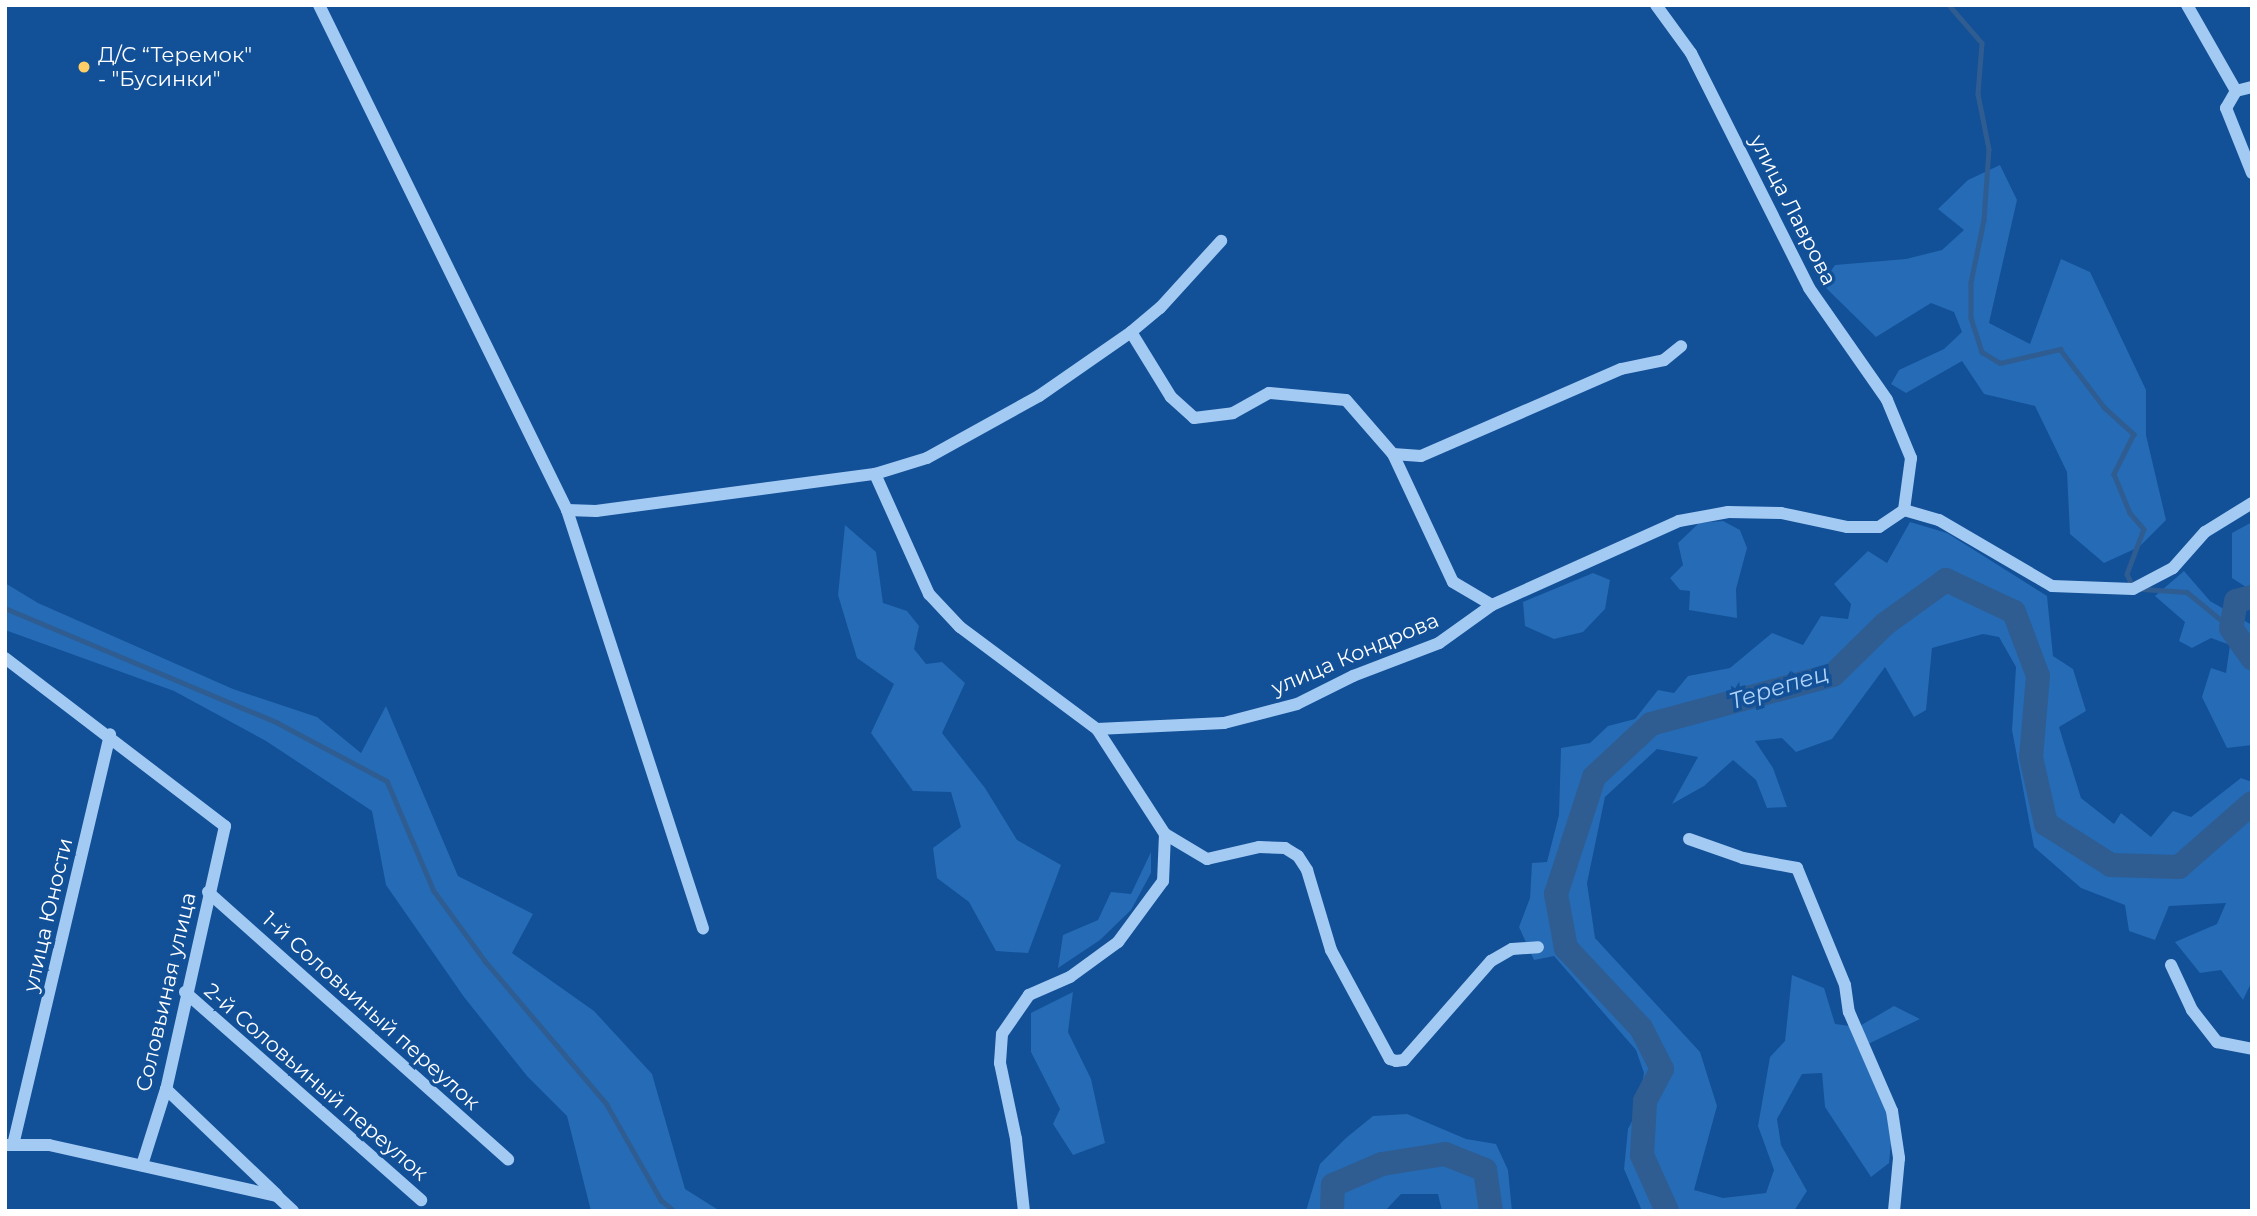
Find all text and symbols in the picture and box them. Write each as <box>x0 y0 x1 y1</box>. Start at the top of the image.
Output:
place label: Д/С “Теремок" - "Бусинки" <box>98 42 252 92</box>
marker: Д/С “Теремок" - "Бусинки" <box>76 59 92 75</box>
street label: улица Лаврова <box>1744 131 1842 289</box>
street label: улица Кондрова <box>1268 607 1442 701</box>
water label: Терепец <box>1726 659 1832 715</box>
street label: улица Юности <box>18 835 78 995</box>
street label: Соловьиная улица <box>131 890 201 1094</box>
street label: 1-й Соловьиный переулок <box>257 907 485 1115</box>
street label: 2-й Соловьиный переулок <box>199 978 433 1186</box>

